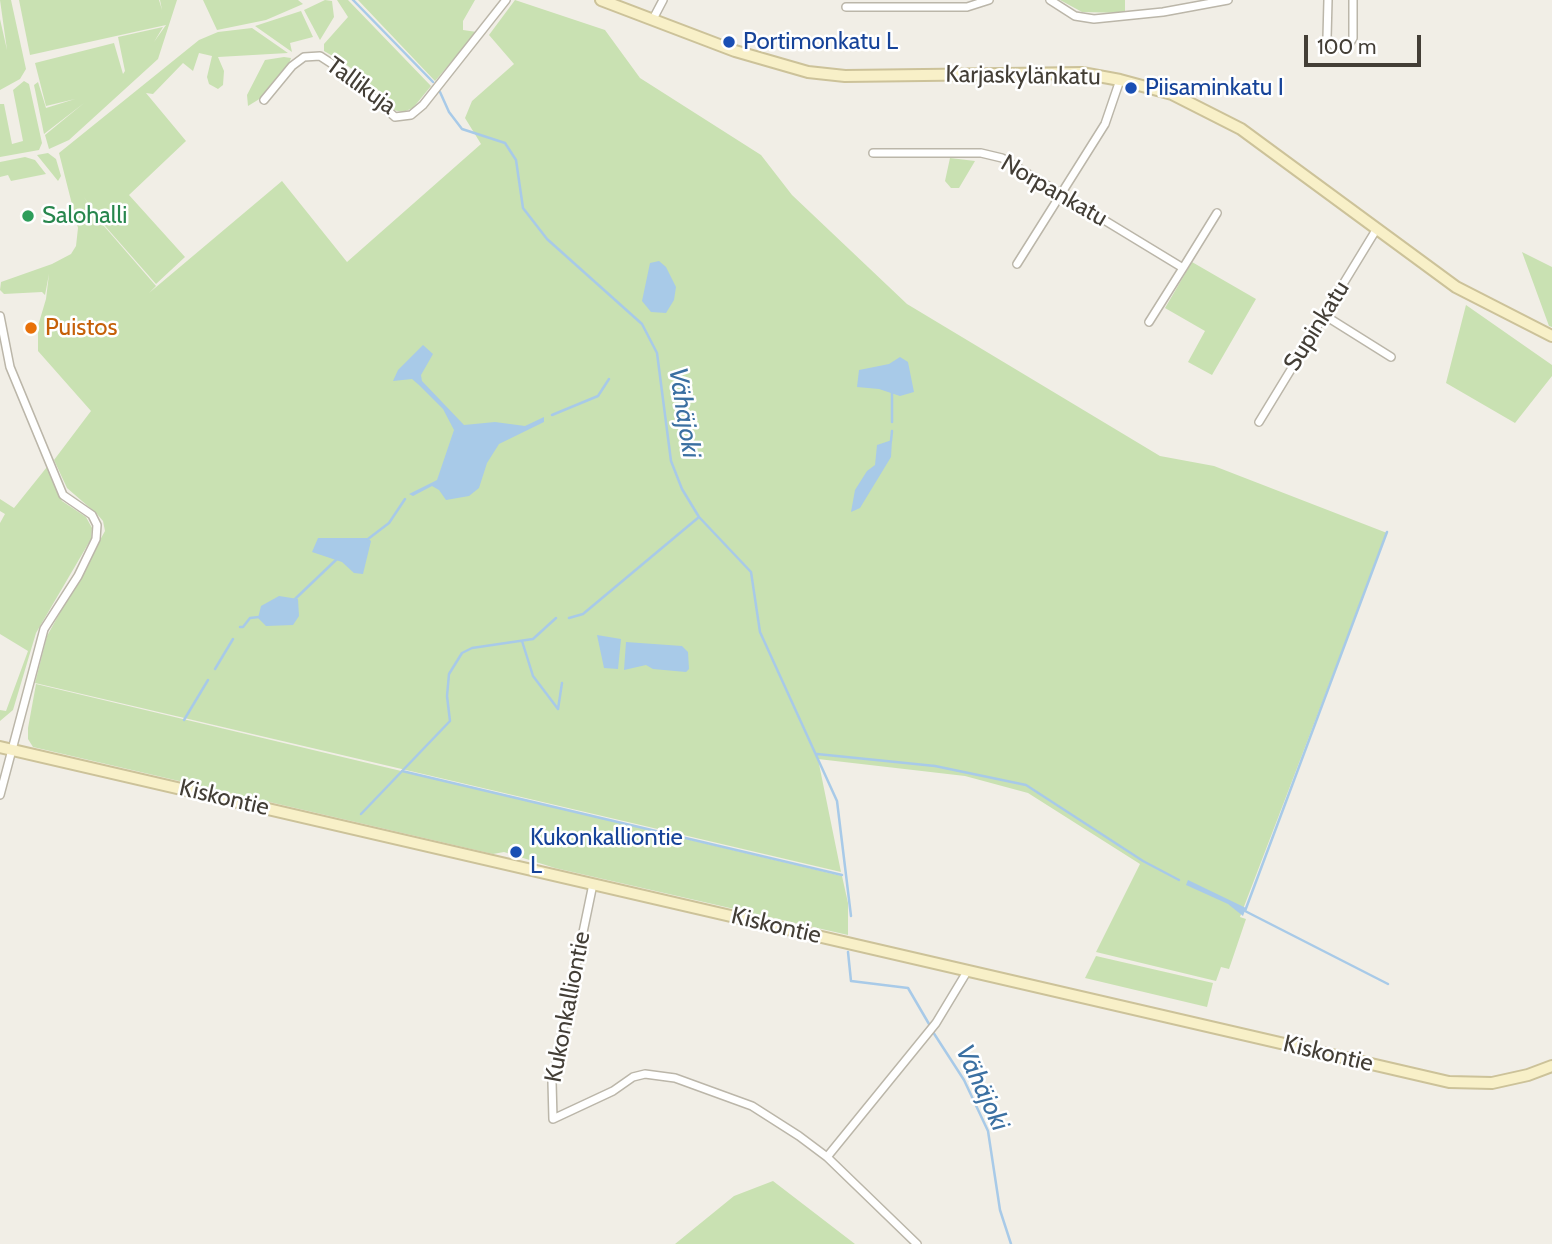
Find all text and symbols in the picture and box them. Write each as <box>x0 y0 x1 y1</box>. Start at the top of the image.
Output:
scale bar <box>1307 21 1424 65</box>
place label: Portimonkatu L <box>743 28 898 56</box>
marker: Portimonkatu L <box>721 34 737 50</box>
text: 100 m <box>1317 34 1376 59</box>
street label: Tallikuja <box>320 51 402 121</box>
street label: Karjaskylänkatu <box>945 60 1101 92</box>
place label: Piisaminkatu I <box>1145 74 1284 102</box>
marker: Piisaminkatu I <box>1123 80 1139 96</box>
street label: Norpankatu <box>996 149 1112 233</box>
place label: Salohalli <box>42 202 127 230</box>
marker: Salohalli <box>20 208 36 224</box>
street label: Supinkatu <box>1278 276 1356 376</box>
place label: Puistos <box>45 314 117 342</box>
marker: Puistos <box>23 320 39 336</box>
water label: Vähäjoki <box>661 365 707 461</box>
street label: Kiskontie <box>176 774 272 822</box>
place label: Kukonkalliontie L <box>530 824 683 880</box>
marker: Kukonkalliontie L <box>508 844 524 860</box>
street label: Kiskontie <box>728 902 824 950</box>
street label: Kukonkalliontie <box>539 929 597 1085</box>
street label: Kiskontie <box>1280 1030 1376 1078</box>
water label: Vähäjoki <box>949 1040 1015 1136</box>

